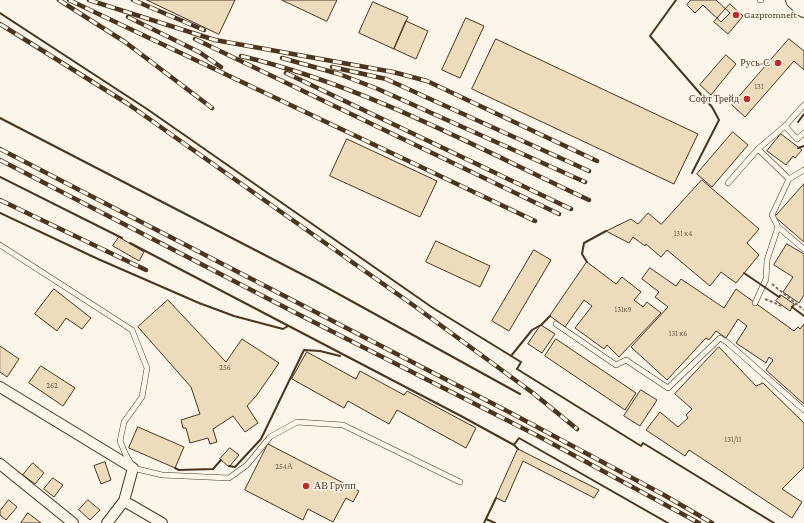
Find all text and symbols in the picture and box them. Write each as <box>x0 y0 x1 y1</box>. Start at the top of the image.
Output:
place label: Gazpromneft <box>744 9 797 21</box>
marker: Gazpromneft <box>731 10 741 20</box>
place label: Русь-С <box>740 57 770 69</box>
marker: Русь-С <box>773 58 783 68</box>
house number: 131 <box>754 82 764 92</box>
place label: Софт Трейд <box>689 93 739 105</box>
marker: Софт Трейд <box>742 94 752 104</box>
house number: 131 к4 <box>674 229 692 239</box>
house number: 131к9 <box>614 305 632 315</box>
house number: 131 к6 <box>669 329 687 339</box>
house number: 256 <box>219 363 231 373</box>
house number: 262 <box>46 381 58 391</box>
house number: 131/11 <box>725 435 741 445</box>
house number: 254А <box>275 462 293 472</box>
place label: АВ Групп <box>314 480 355 492</box>
marker: АВ Групп <box>301 481 311 491</box>

